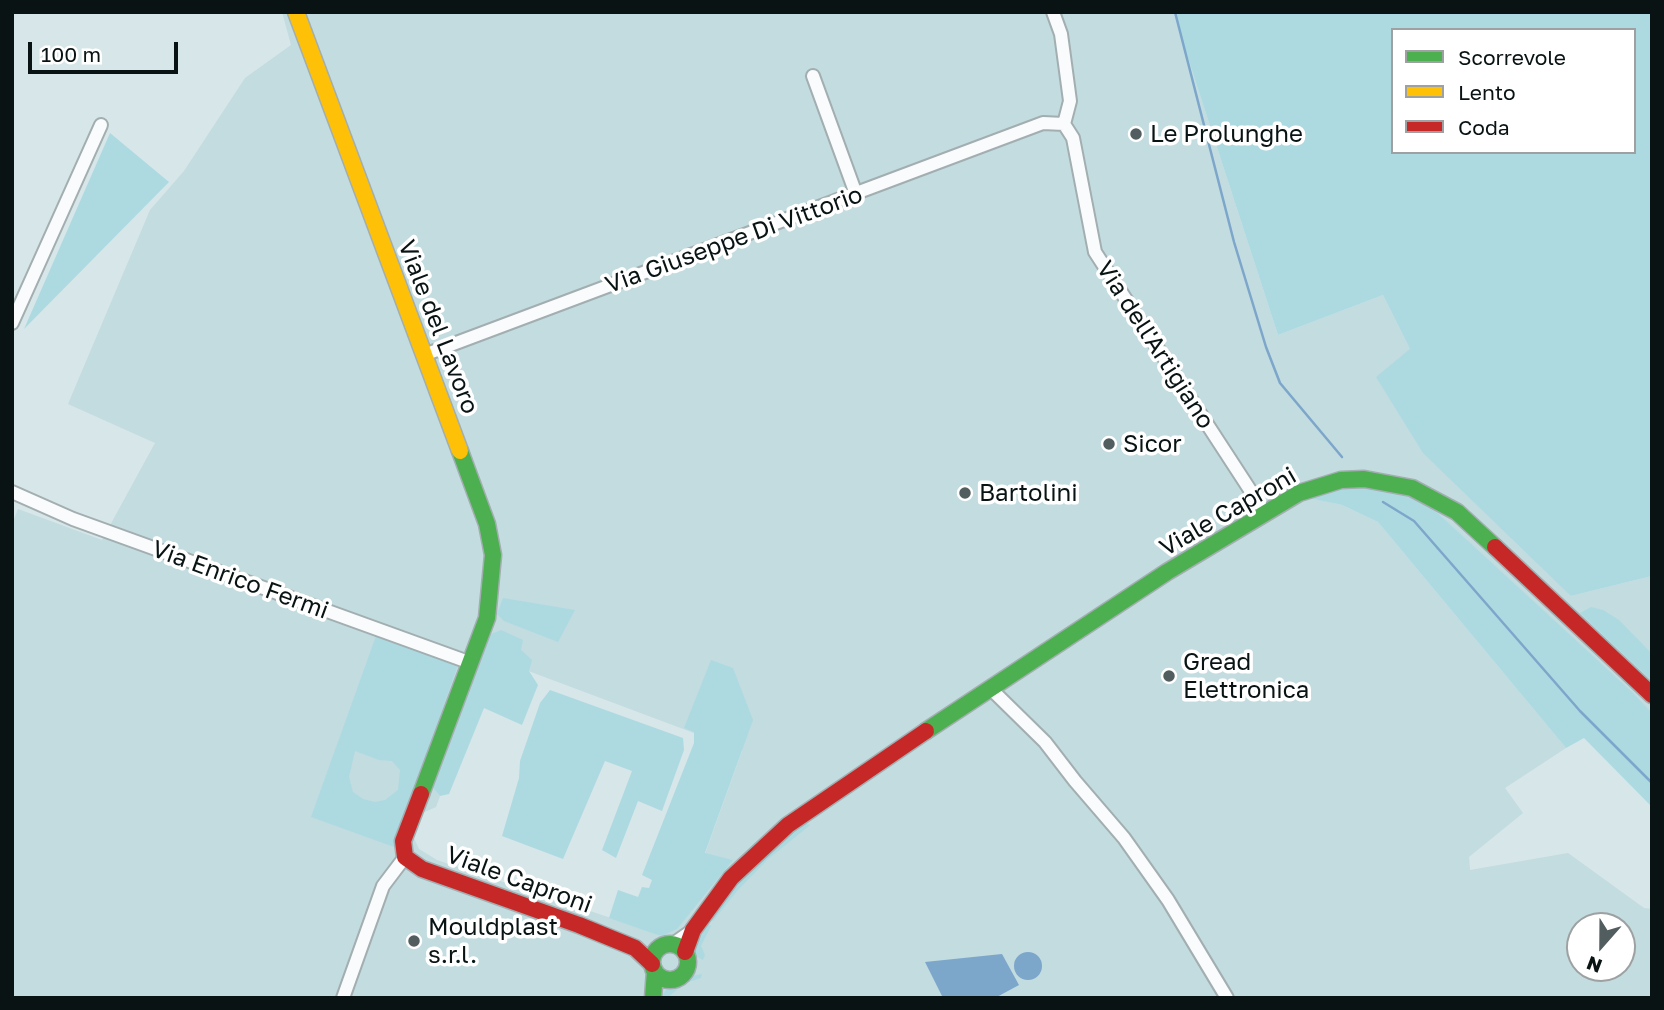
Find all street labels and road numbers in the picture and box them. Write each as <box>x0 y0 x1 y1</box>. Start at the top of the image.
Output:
street label: Via Giuseppe Di Vittorio <box>602 180 866 300</box>
street label: Viale del Lavoro <box>392 236 484 418</box>
street label: Via dell'Artigiano <box>1090 256 1220 434</box>
street label: Viale Caproni <box>1155 461 1301 563</box>
street label: Via Enrico Fermi <box>148 535 332 625</box>
street label: Viale Caproni <box>442 840 596 920</box>

